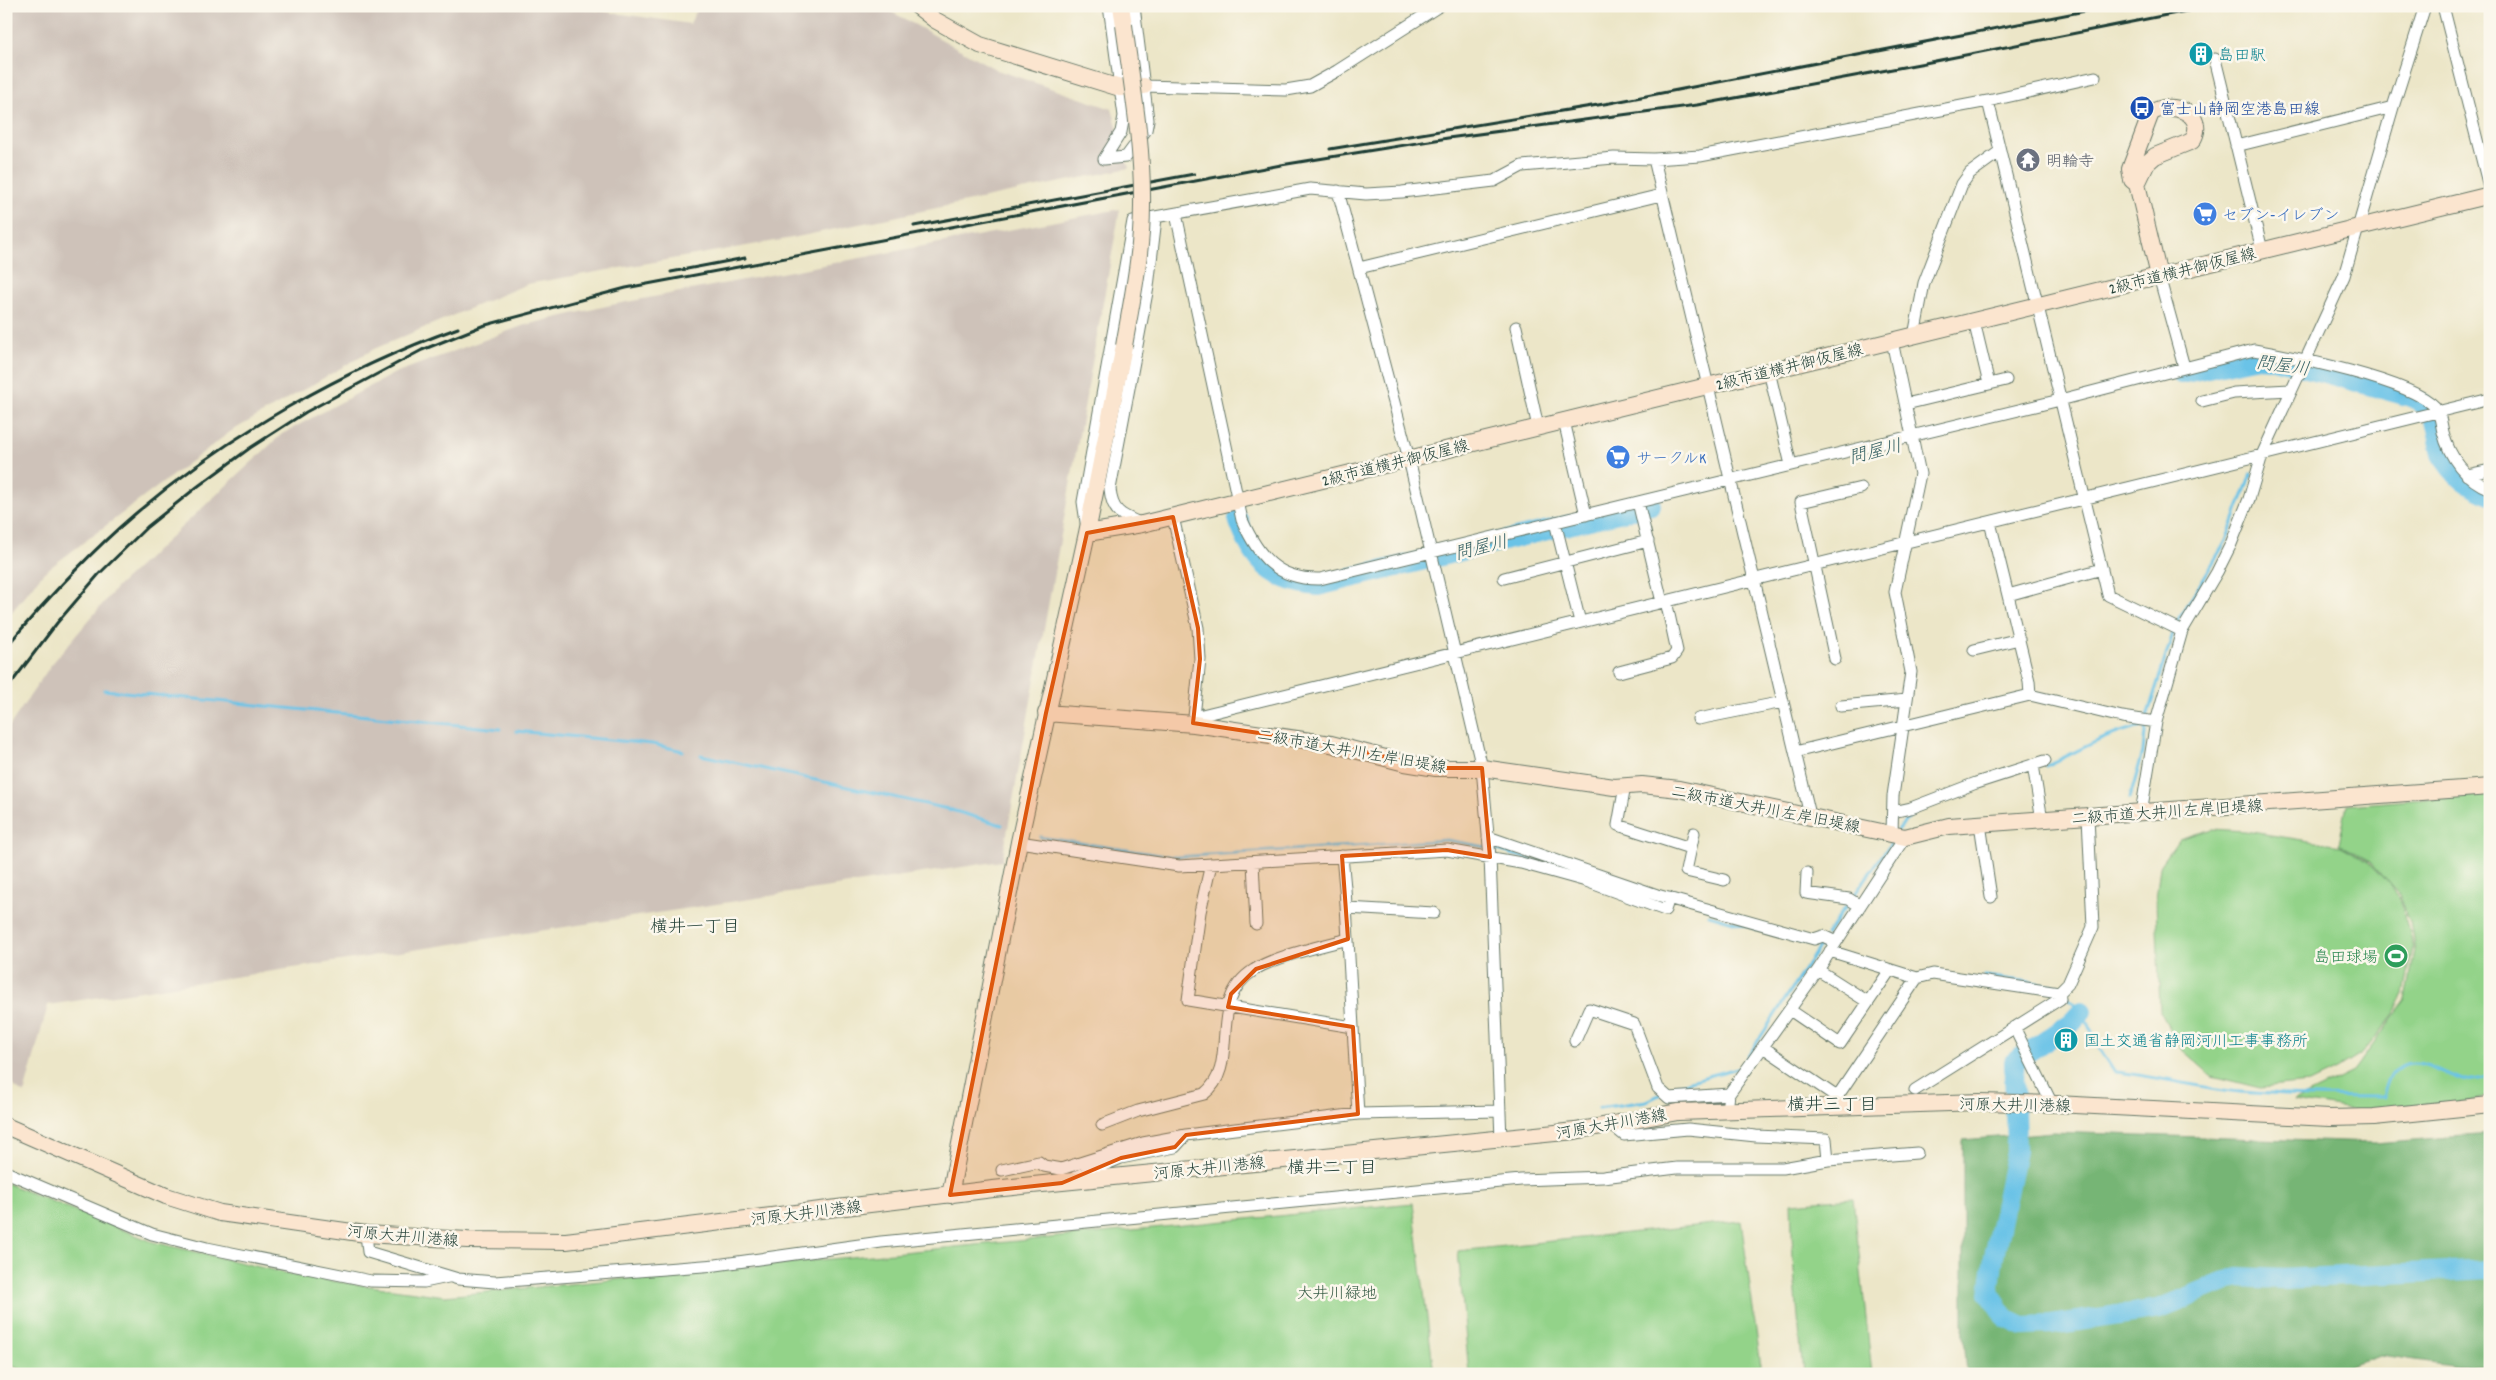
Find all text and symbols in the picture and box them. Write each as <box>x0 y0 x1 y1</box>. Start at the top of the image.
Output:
building icon: 島田駅 <box>2188 41 2214 67</box>
place label: 島田駅 <box>2218 45 2266 68</box>
bus stop icon: 富士山静岡空港島田線 <box>2129 95 2155 121</box>
place label: 富士山静岡空港島田線 <box>2160 99 2320 122</box>
temple icon: 明輪寺 <box>2015 147 2041 173</box>
place label: 明輪寺 <box>2046 151 2094 174</box>
supermarket icon: セブン-イレブン <box>2192 201 2218 227</box>
place label: セブン-イレブン <box>2222 205 2339 228</box>
street label: 2級市道横井御仮屋線 <box>2107 243 2259 302</box>
street label: 2級市道横井御仮屋線 <box>1714 339 1866 398</box>
water label: 問屋川 <box>2254 351 2311 384</box>
street label: 2級市道横井御仮屋線 <box>1320 435 1472 494</box>
water label: 問屋川 <box>1846 435 1905 472</box>
supermarket icon: サークルK <box>1605 444 1631 470</box>
place label: サークルK <box>1636 448 1706 471</box>
water label: 問屋川 <box>1452 531 1511 568</box>
street label: 二級市道大井川左岸旧堤線 <box>1255 724 1448 780</box>
street label: 二級市道大井川左岸旧堤線 <box>1669 781 1862 840</box>
street label: 二級市道大井川左岸旧堤線 <box>2071 795 2264 832</box>
district label: 横井一丁目 <box>650 916 740 941</box>
sports icon: 島田球場 <box>2383 943 2409 969</box>
place label: 島田球場 <box>2314 947 2378 970</box>
building icon: 国土交通省静岡河川工事事務所 <box>2053 1027 2079 1053</box>
place label: 国土交通省静岡河川工事事務所 <box>2084 1031 2308 1054</box>
district label: 横井三丁目 <box>1787 1094 1877 1119</box>
street label: 河原大井川港線 <box>1959 1094 2071 1119</box>
street label: 河原大井川港線 <box>1554 1104 1669 1147</box>
street label: 河原大井川港線 <box>1152 1152 1266 1187</box>
district label: 横井二丁目 <box>1287 1157 1377 1182</box>
street label: 河原大井川港線 <box>749 1196 863 1233</box>
street label: 河原大井川港線 <box>346 1221 460 1254</box>
park label: 大井川緑地 <box>1297 1283 1377 1306</box>

